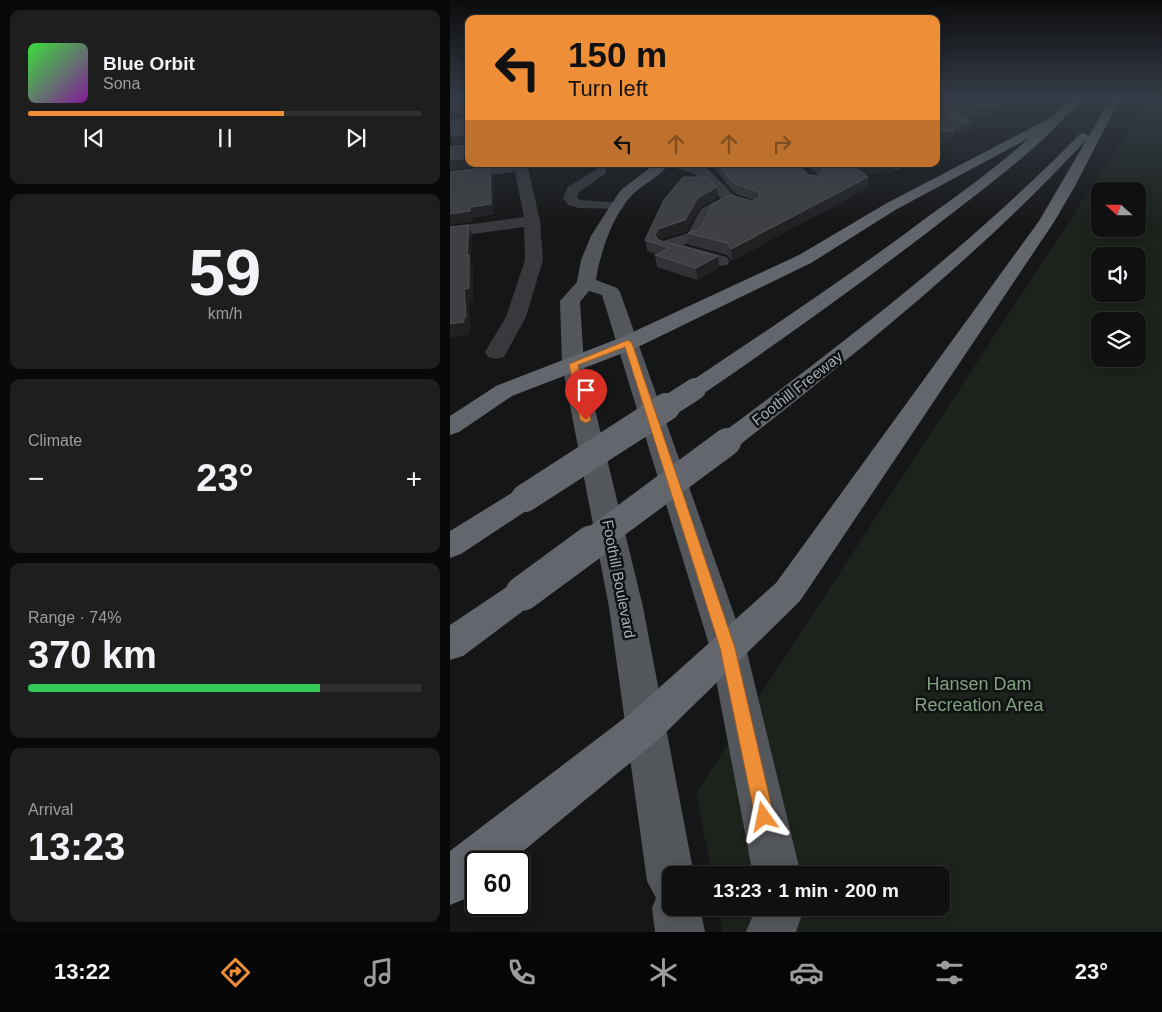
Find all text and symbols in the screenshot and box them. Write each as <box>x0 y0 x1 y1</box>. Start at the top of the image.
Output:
icon: left <box>485 35 550 100</box>
text: 150 m <box>568 35 667 74</box>
text: Blue Orbit <box>103 53 195 74</box>
text: Sona <box>103 75 140 92</box>
text: Turn left <box>568 76 648 101</box>
icon: previous <box>80 124 108 152</box>
icon: pause <box>211 124 239 152</box>
icon: next <box>342 124 370 152</box>
icon: left <box>609 130 637 158</box>
icon: ahead <box>662 130 690 158</box>
icon: ahead <box>715 130 743 158</box>
icon: right <box>768 130 796 158</box>
north arrow <box>1091 182 1146 238</box>
map controls <box>1091 182 1146 367</box>
text: 59 <box>189 236 261 309</box>
button: sound <box>1091 247 1146 302</box>
text: km/h <box>208 305 242 322</box>
button: layers <box>1091 312 1146 367</box>
street label: Foothill Freeway <box>748 347 846 429</box>
pin <box>565 369 607 420</box>
icon: arrive <box>572 376 600 404</box>
text: Climate <box>28 432 82 449</box>
text: 23° <box>196 457 254 499</box>
text: − <box>28 463 44 494</box>
text: + <box>406 463 422 494</box>
street label: Foothill Boulevard <box>599 518 639 640</box>
text: Range · 74% <box>28 609 121 626</box>
text: 370 km <box>28 634 157 676</box>
park label: Hansen Dam Recreation Area <box>914 674 1045 715</box>
position arrow <box>737 790 789 842</box>
text: Arrival <box>28 801 73 818</box>
text: 13:23 <box>28 826 125 868</box>
speed limit sign: 60 <box>465 851 530 916</box>
text: 13:23 · 1 min · 200 m <box>713 880 899 901</box>
icon: directions <box>218 955 253 990</box>
icon: music <box>361 955 396 990</box>
icon: phone <box>504 955 539 990</box>
icon: climate <box>646 955 681 990</box>
icon: car <box>789 955 824 990</box>
icon: filters <box>932 955 967 990</box>
text: 13:22 <box>54 959 110 984</box>
text: 23° <box>1075 959 1108 984</box>

